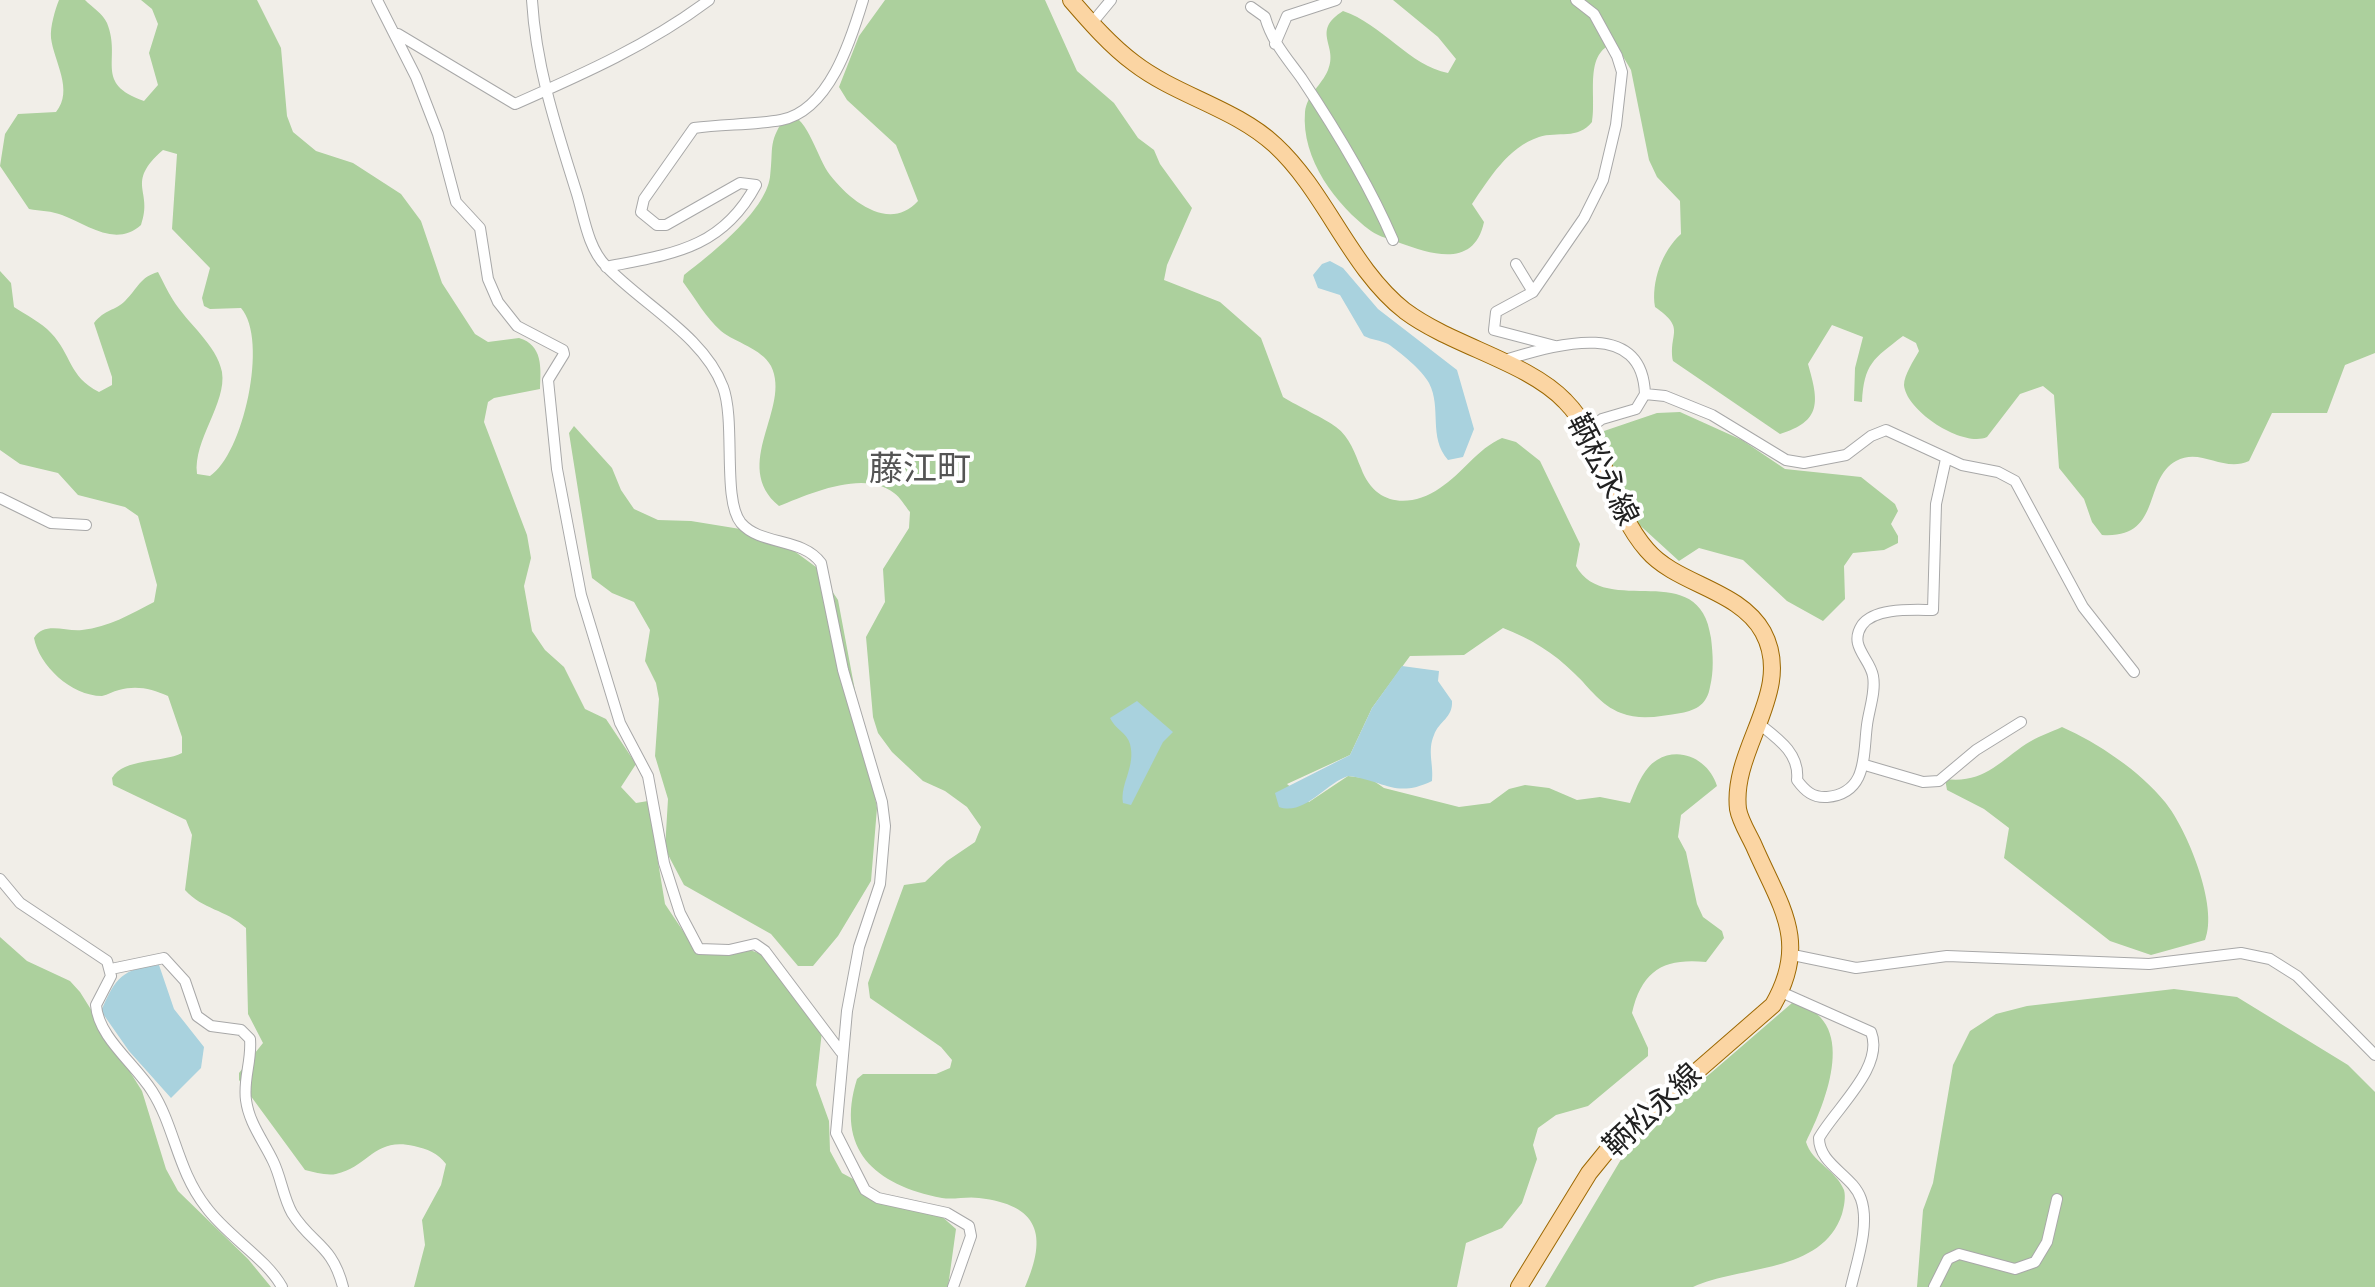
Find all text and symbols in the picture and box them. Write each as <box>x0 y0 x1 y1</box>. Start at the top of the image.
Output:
street label: 鞆松永線 <box>1559 408 1645 532</box>
district label: 藤江町 <box>869 450 971 490</box>
street label: 鞆松永線 <box>1597 1057 1709 1165</box>

